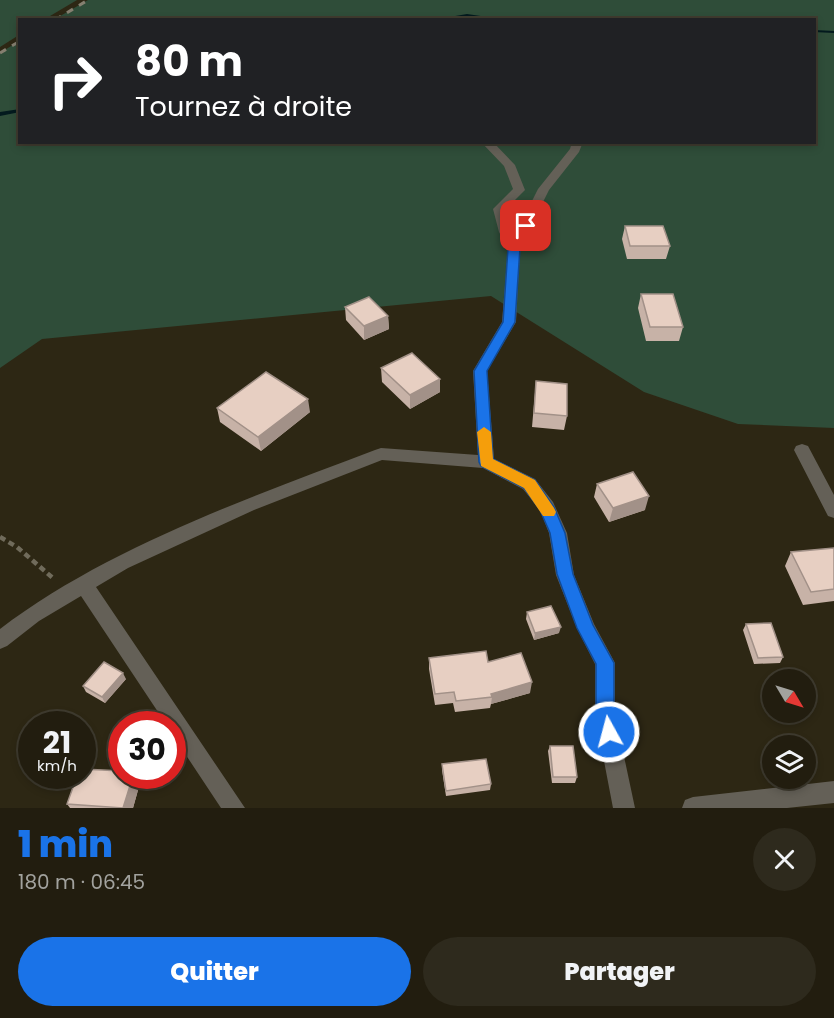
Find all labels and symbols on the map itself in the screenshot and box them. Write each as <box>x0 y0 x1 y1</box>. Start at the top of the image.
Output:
pin <box>500 200 551 251</box>
north arrow <box>762 669 816 723</box>
position arrow <box>577 700 641 764</box>
speed limit sign: 30 <box>108 711 186 789</box>

